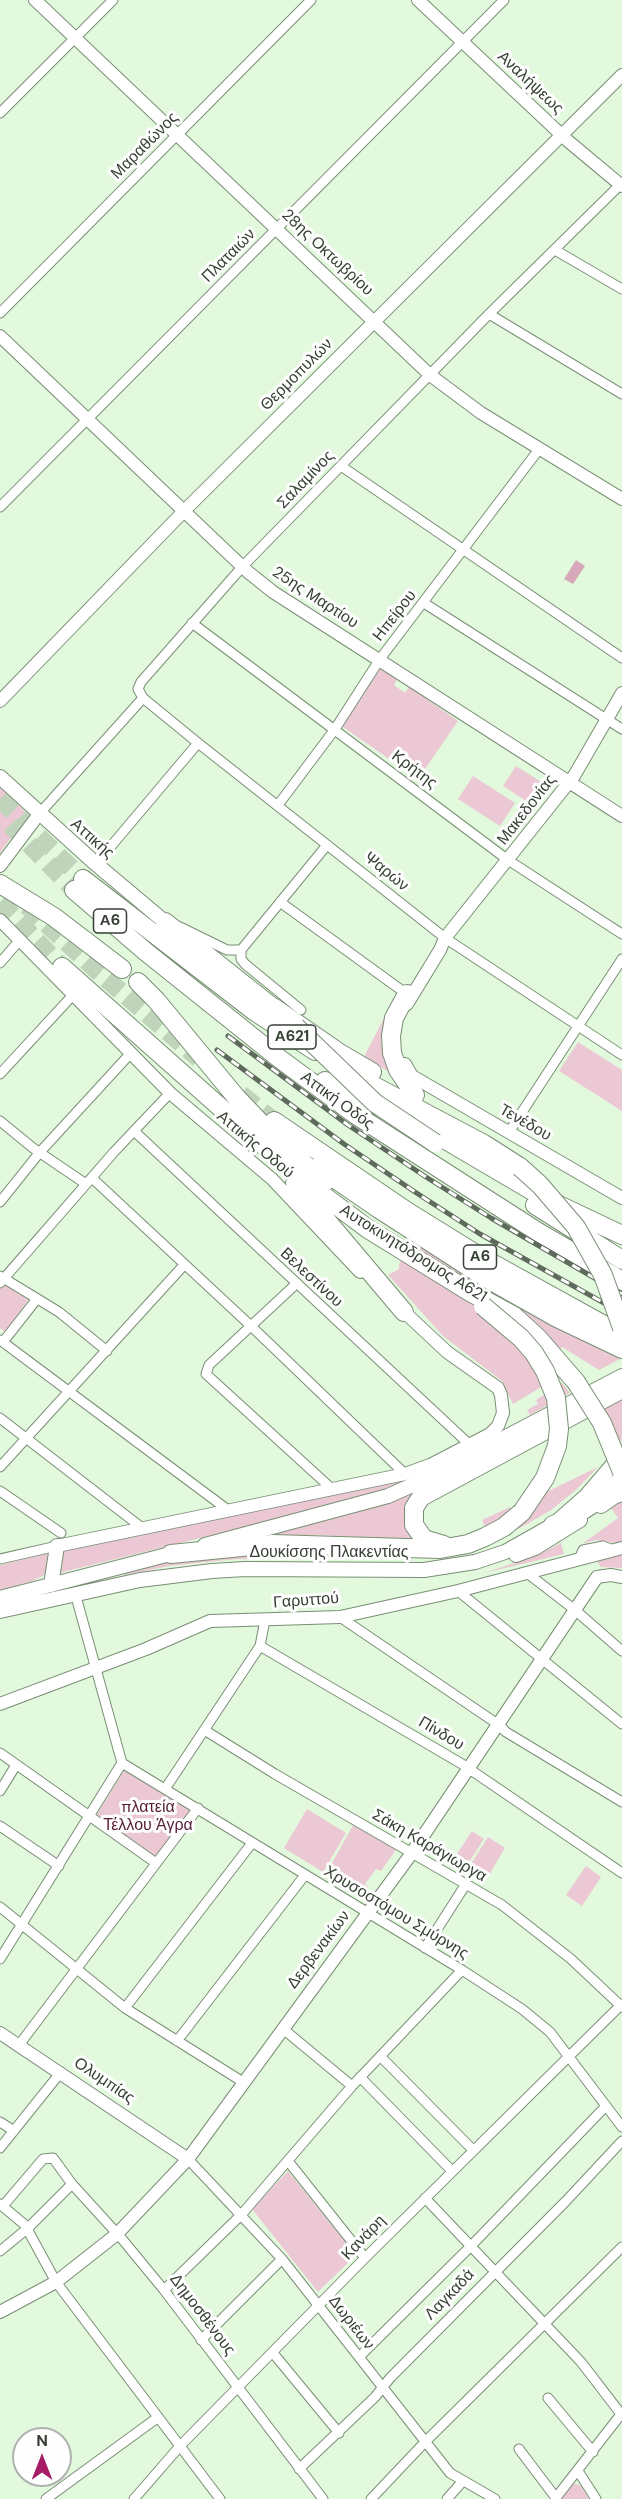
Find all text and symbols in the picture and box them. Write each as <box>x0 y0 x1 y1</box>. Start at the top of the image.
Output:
street label: Αναλήψεως <box>493 48 567 118</box>
street label: Μαραθώνος <box>107 108 183 184</box>
street label: 28ης Οκτωβρίου <box>277 206 377 300</box>
street label: Πλαταιών <box>198 225 260 287</box>
street label: Θερμοπυλών <box>257 335 337 415</box>
street label: Σαλαμίνος <box>274 447 338 513</box>
street label: 25ης Μαρτίου <box>268 563 362 633</box>
street label: Ηπείρου <box>369 587 421 645</box>
street label: Κρήτης <box>388 747 440 793</box>
street label: Μακεδονίας <box>494 771 560 849</box>
street label: Αττικής <box>66 815 118 863</box>
street label: Ψαρών <box>360 848 412 896</box>
road number: Α6 <box>94 909 126 933</box>
road number: Α621 <box>268 1025 316 1049</box>
street label: Αττική Οδός <box>297 1068 377 1134</box>
street label: Τενέδου <box>496 1100 554 1146</box>
street label: Αττικής Οδού <box>213 1107 297 1183</box>
street label: Αυτοκινητόδρομος Α621 <box>336 1201 490 1307</box>
street label: Βελεστίνου <box>276 1244 346 1312</box>
road number: Α6 <box>464 1245 496 1269</box>
street label: Δουκίσσης Πλακεντίας <box>249 1543 409 1563</box>
street label: Γαρυττού <box>272 1589 340 1613</box>
street label: Πίνδου <box>415 1713 467 1755</box>
park label: πλατεία Τέλλου Άγρα <box>103 1798 193 1836</box>
street label: Σάκη Καράγιωργα <box>368 1805 490 1887</box>
street label: Χρυσοστόμου Σμύρνης <box>320 1862 472 1964</box>
street label: Δερβενακίων <box>283 1907 355 1993</box>
street label: Ολυμπίας <box>70 2054 138 2108</box>
street label: Κανάρη <box>338 2212 390 2264</box>
street label: Λαγκαδά <box>421 2266 479 2324</box>
street label: Δημοσθένους <box>165 2271 239 2359</box>
street label: Δωριέων <box>324 2292 378 2354</box>
north arrow <box>12 2427 72 2487</box>
text: N <box>36 2430 48 2451</box>

